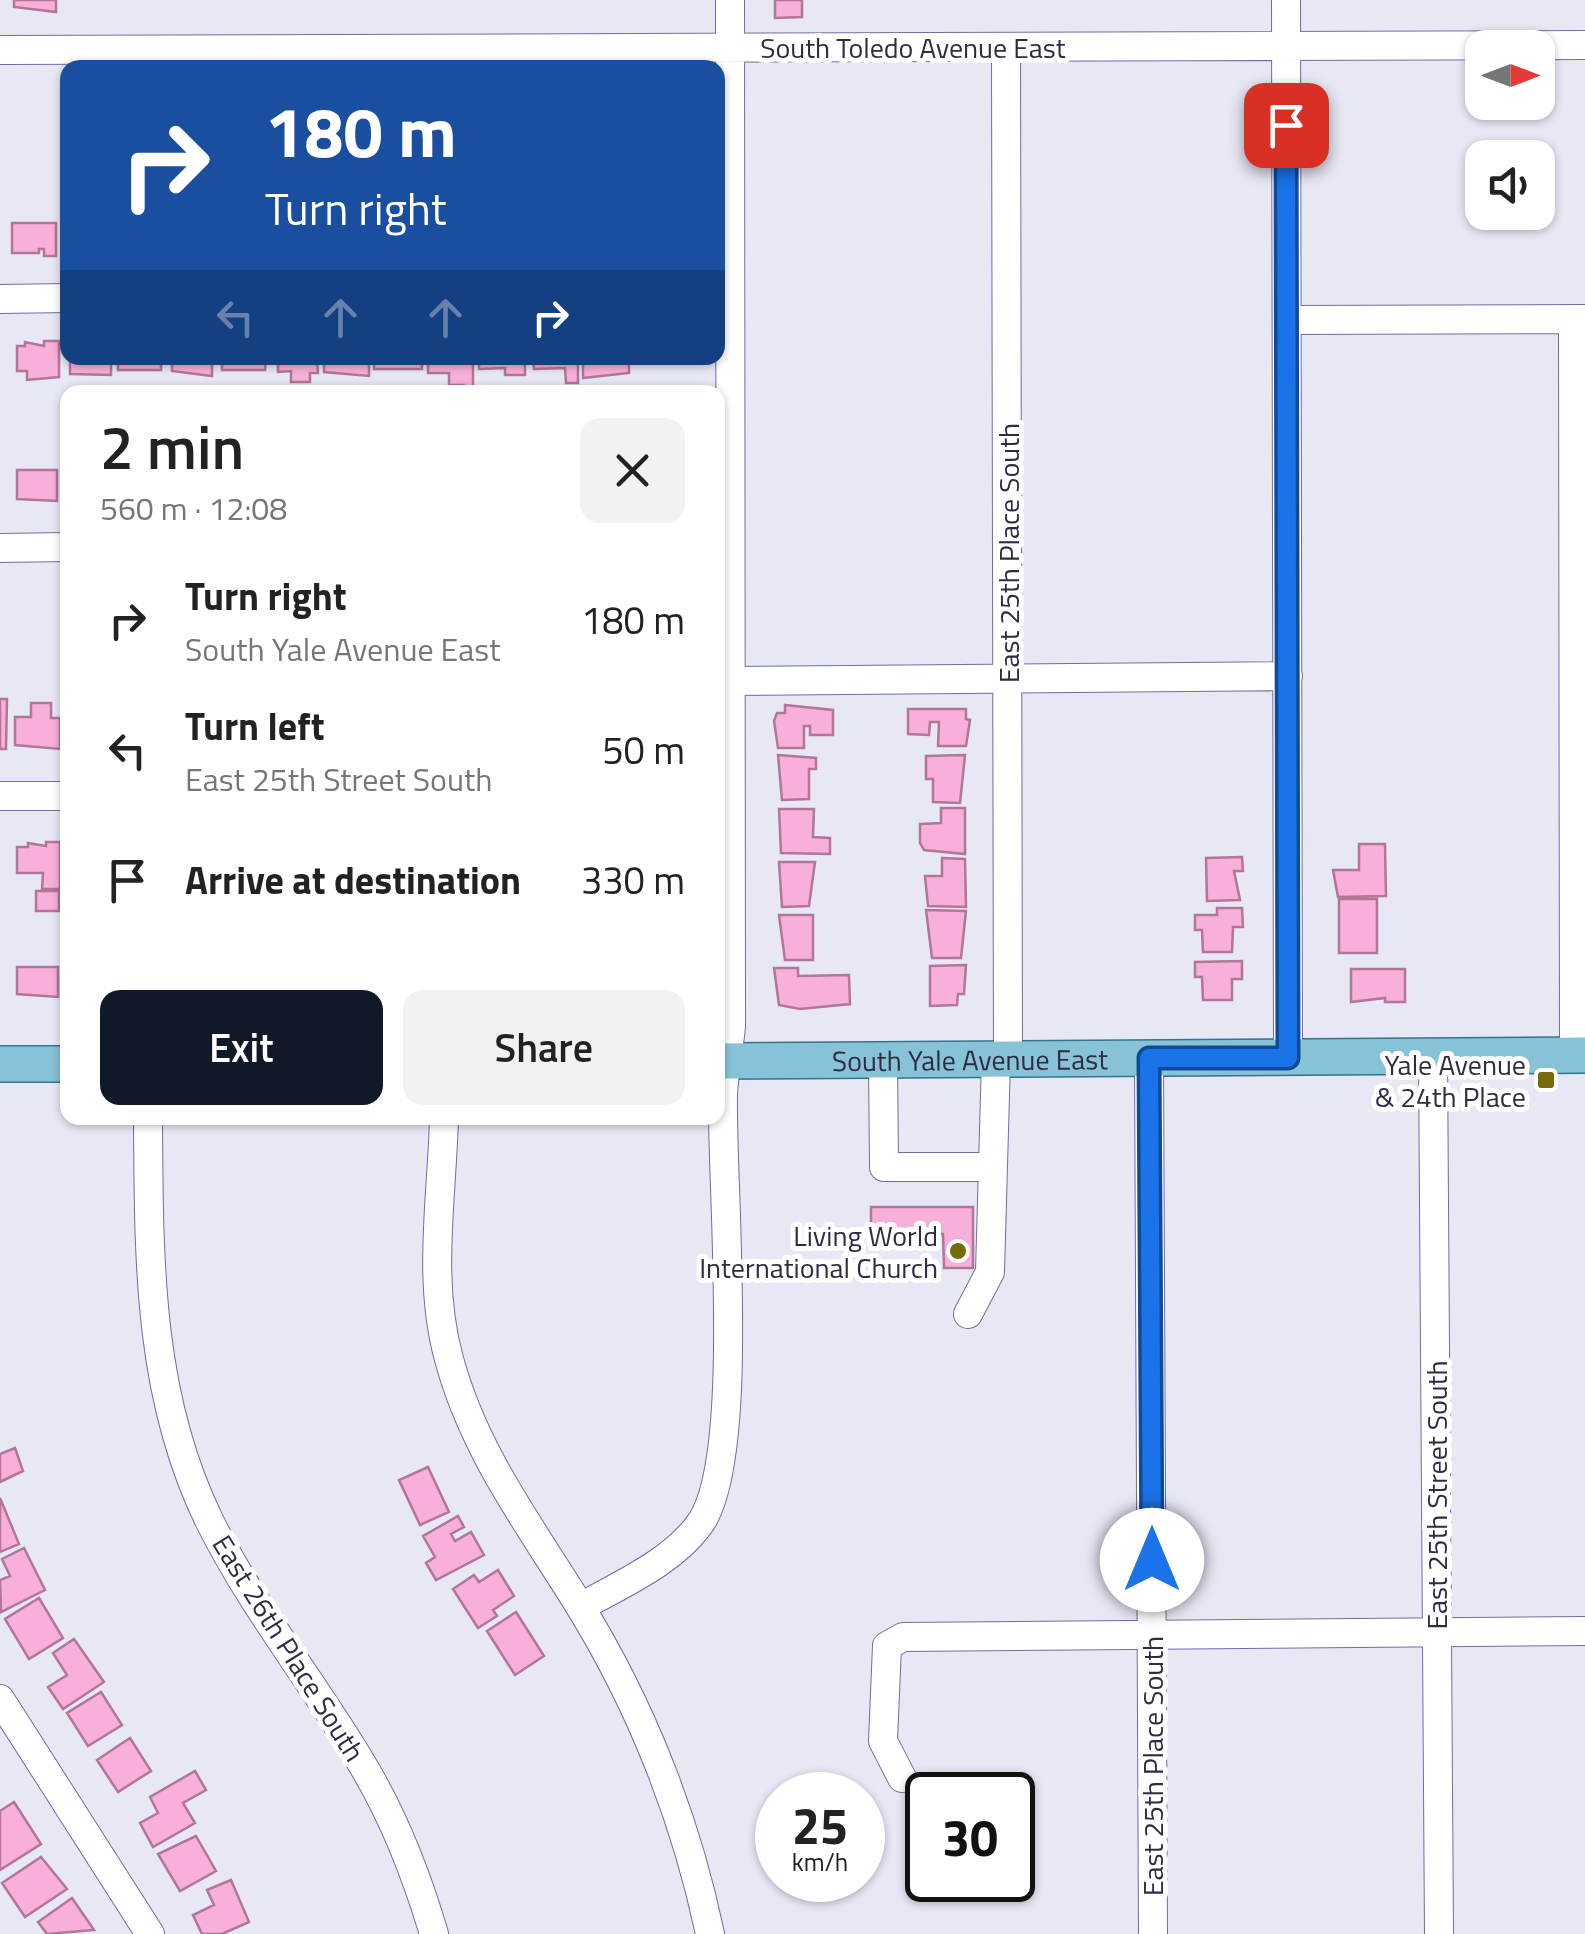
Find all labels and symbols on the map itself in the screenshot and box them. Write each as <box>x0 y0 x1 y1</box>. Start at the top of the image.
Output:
street label: South Toledo Avenue East <box>760 26 1066 69</box>
north arrow <box>1465 30 1555 120</box>
pin <box>1244 83 1329 168</box>
street label: East 25th Place South <box>987 423 1030 683</box>
street label: South Yale Avenue East <box>832 1037 1108 1082</box>
place label: Yale Avenue & 24th Place <box>1375 1043 1526 1118</box>
marker: Yale Avenue & 24th Place <box>1535 1069 1557 1091</box>
place label: Living World International Church <box>699 1214 938 1289</box>
marker: Living World International Church <box>947 1240 969 1262</box>
street label: East 25th Street South <box>1415 1361 1458 1629</box>
position arrow <box>1100 1508 1204 1612</box>
street label: East 26th Place South <box>202 1526 376 1770</box>
street label: East 25th Place South <box>1131 1636 1174 1896</box>
speed limit sign: 30 <box>905 1772 1035 1902</box>

